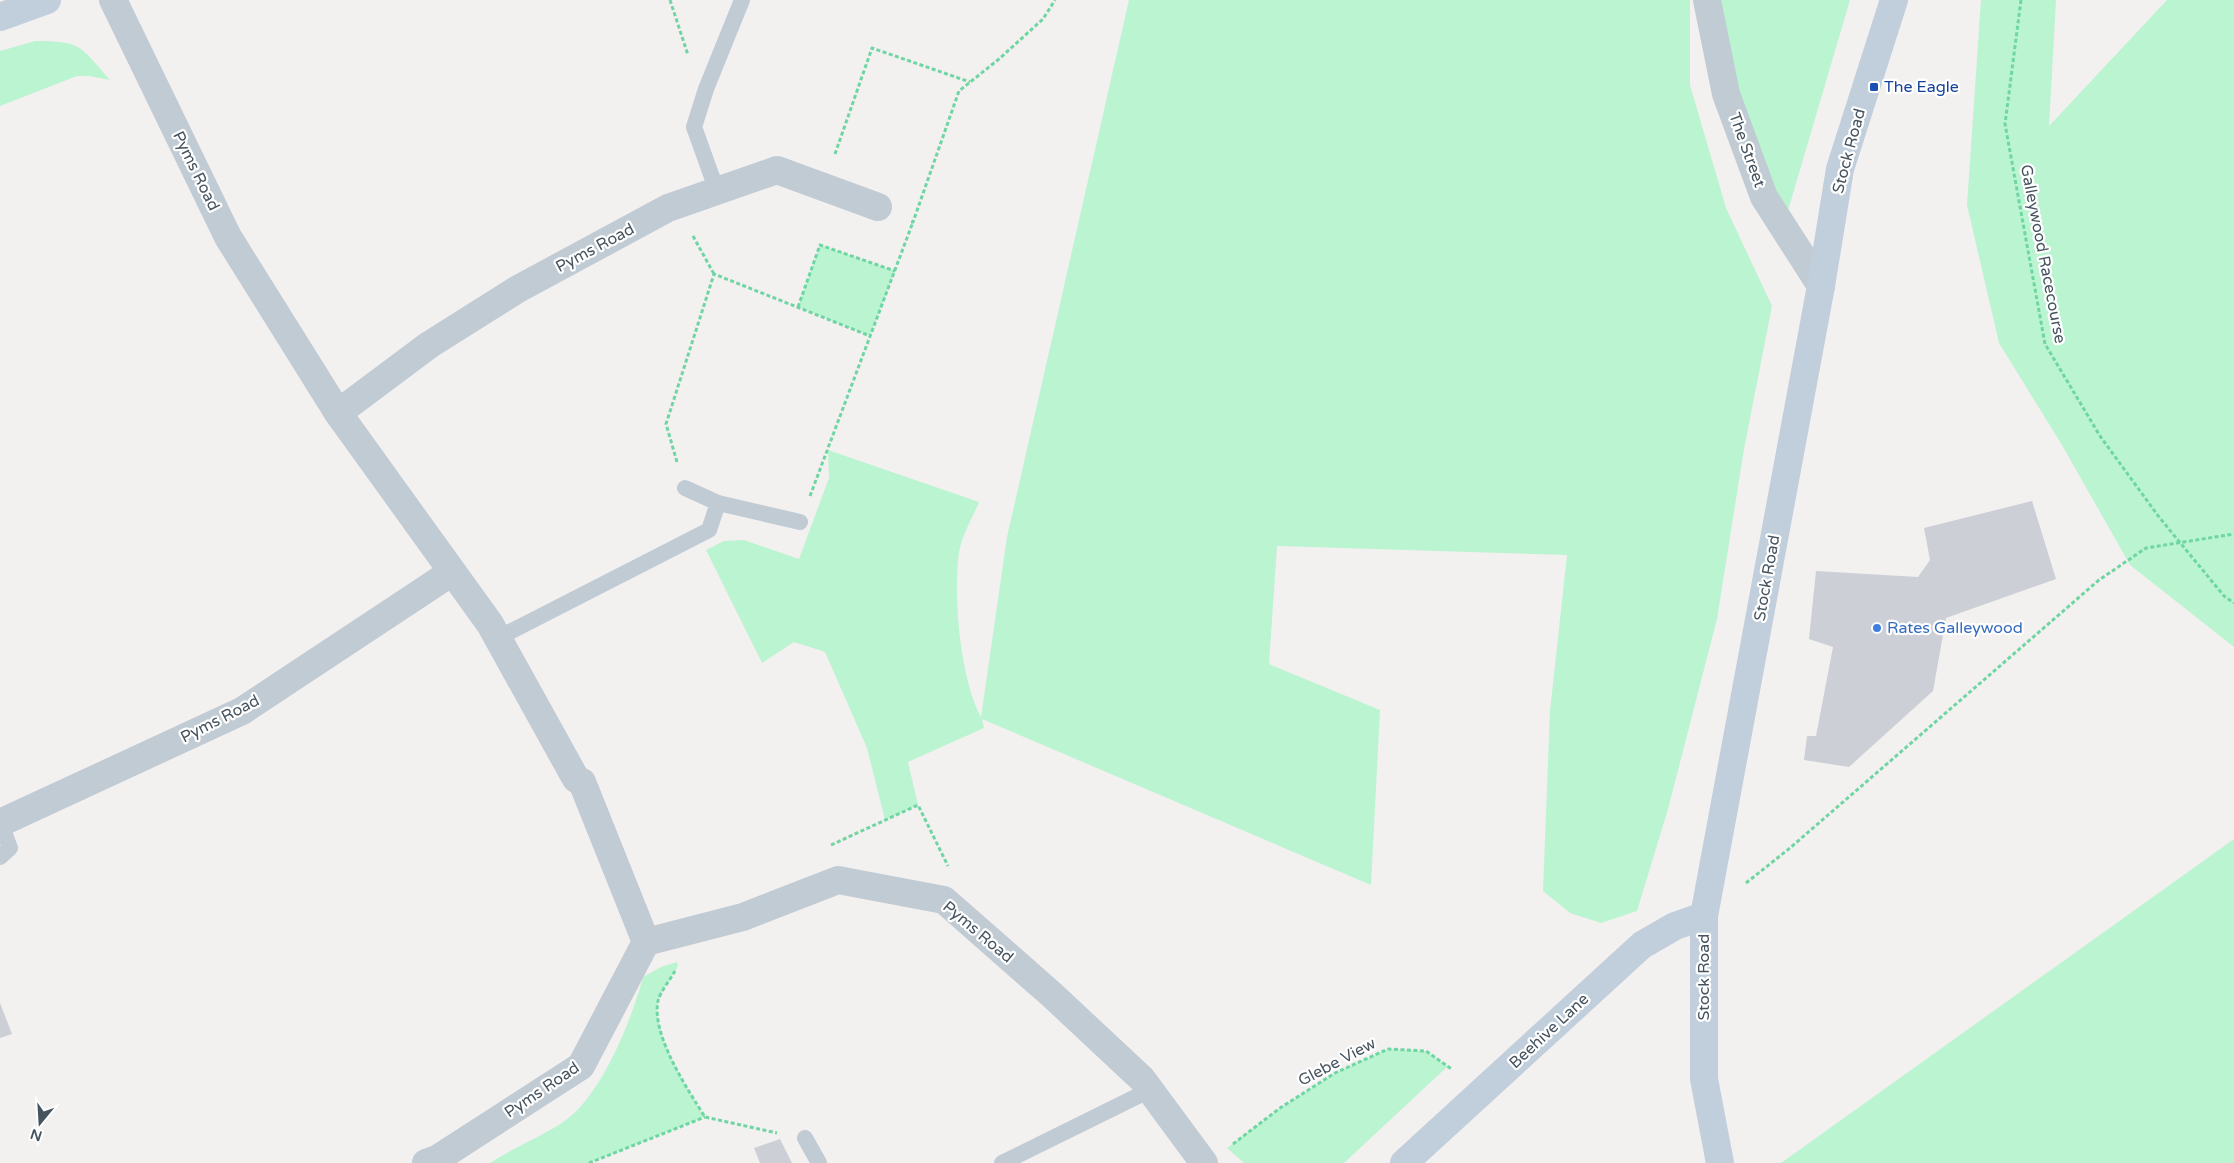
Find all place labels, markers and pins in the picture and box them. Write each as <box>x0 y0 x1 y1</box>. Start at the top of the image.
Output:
place label: The Eagle <box>1884 77 1959 97</box>
marker: The Eagle <box>1868 81 1880 93</box>
place label: Rates Galleywood <box>1887 618 2023 638</box>
marker: Rates Galleywood <box>1871 622 1883 634</box>

